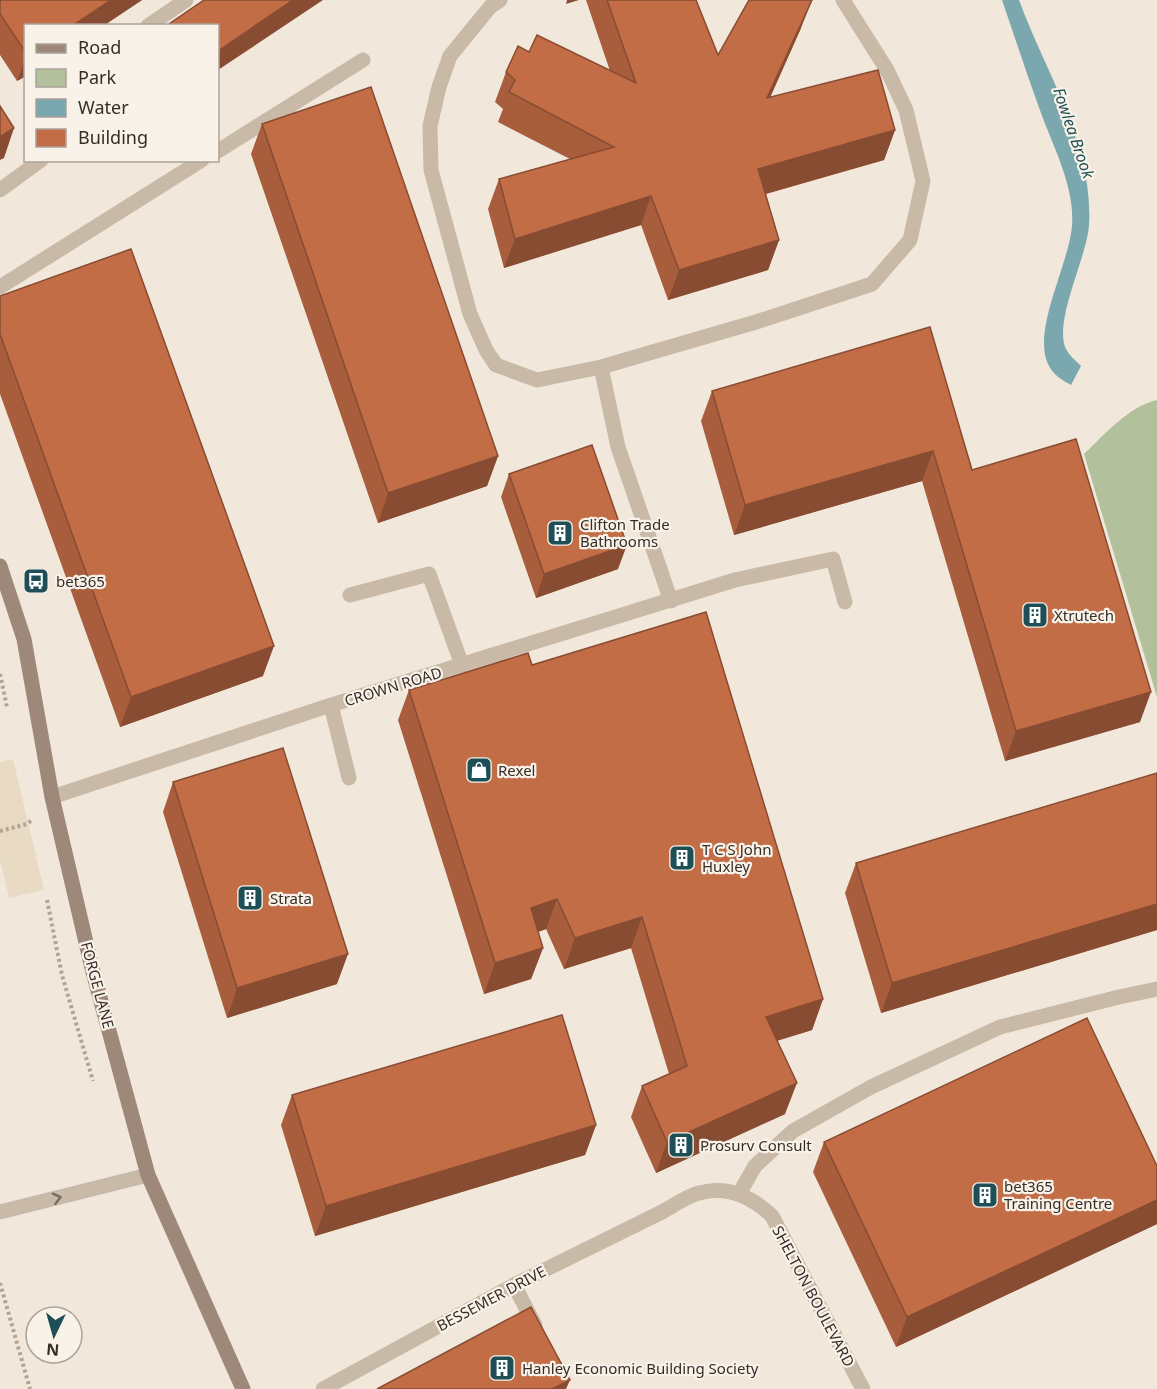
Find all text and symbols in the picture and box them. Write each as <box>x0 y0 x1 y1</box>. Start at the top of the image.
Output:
legend <box>24 24 219 162</box>
text: Road <box>78 35 121 59</box>
text: Park <box>78 65 116 89</box>
water label: Fowlea Brook <box>1048 85 1100 182</box>
text: Water <box>78 95 129 119</box>
text: Building <box>78 125 148 149</box>
place label: Clifton Trade Bathrooms <box>580 514 670 551</box>
building icon: Clifton Trade Bathrooms <box>545 518 575 548</box>
bus stop icon: bet365 <box>21 566 51 596</box>
place label: bet365 <box>56 571 105 591</box>
building icon: Xtrutech <box>1020 600 1050 630</box>
place label: Xtrutech <box>1054 605 1114 625</box>
street label: CROWN ROAD <box>342 662 444 710</box>
shop icon: Rexel <box>464 755 494 785</box>
place label: Rexel <box>498 760 535 780</box>
place label: T C S John Huxley <box>702 839 771 876</box>
building icon: T C S John Huxley <box>667 843 697 873</box>
building icon: Strata <box>235 883 265 913</box>
place label: Strata <box>270 888 312 908</box>
street label: FORGE LANE <box>77 939 119 1031</box>
building icon: Prosurv Consult <box>666 1130 696 1160</box>
place label: Prosurv Consult <box>700 1135 812 1155</box>
place label: bet365 Training Centre <box>1004 1176 1112 1213</box>
building icon: bet365 Training Centre <box>970 1180 1000 1210</box>
one-way arrow <box>52 1192 62 1205</box>
street label: SHELTON BOULEVARD <box>768 1222 860 1370</box>
street label: BESSEMER DRIVE <box>433 1261 549 1335</box>
north arrow <box>24 1305 84 1365</box>
text: N <box>45 1338 60 1361</box>
building icon: Hanley Economic Building Society <box>487 1353 517 1383</box>
place label: Hanley Economic Building Society <box>522 1358 759 1378</box>

